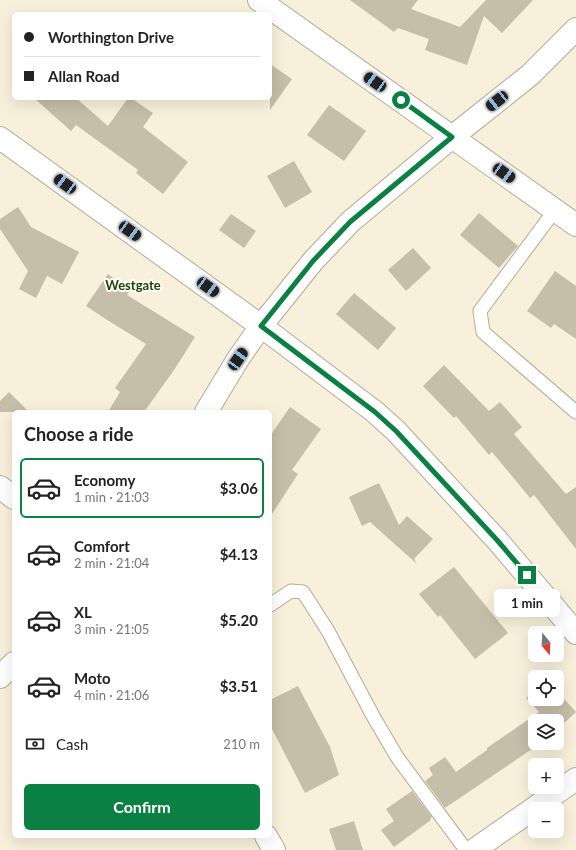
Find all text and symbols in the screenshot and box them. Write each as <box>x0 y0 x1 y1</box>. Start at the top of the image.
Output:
text: Worthington Drive <box>48 28 174 46</box>
text: Allan Road <box>48 67 119 85</box>
car <box>362 70 388 94</box>
car <box>484 89 510 113</box>
route start <box>392 91 410 109</box>
car <box>491 161 517 185</box>
car <box>52 172 78 196</box>
car <box>117 219 143 243</box>
car <box>195 275 221 299</box>
district label: Westgate <box>105 277 161 293</box>
car <box>226 346 250 372</box>
text: Choose a ride <box>24 423 133 445</box>
icon: car <box>26 470 62 506</box>
text: Economy <box>74 471 135 489</box>
text: $3.06 <box>220 479 258 497</box>
text: 1 min · 21:03 <box>74 489 149 505</box>
icon: car <box>26 536 62 572</box>
text: Comfort <box>74 537 130 555</box>
text: $4.13 <box>220 545 258 563</box>
text: 2 min · 21:04 <box>74 555 149 571</box>
route end <box>518 566 536 584</box>
callout: 1 min <box>494 589 560 617</box>
text: 1 min <box>511 595 543 611</box>
icon: car <box>26 602 62 638</box>
text: XL <box>74 603 92 621</box>
text: $5.20 <box>220 611 258 629</box>
text: 3 min · 21:05 <box>74 621 149 637</box>
north arrow <box>528 626 564 662</box>
map controls <box>528 626 564 838</box>
icon: car <box>26 668 62 704</box>
text: Moto <box>74 669 111 687</box>
button: locate <box>528 670 564 706</box>
text: $3.51 <box>220 677 258 695</box>
text: 4 min · 21:06 <box>74 687 149 703</box>
button: layers <box>528 714 564 750</box>
icon: cash <box>24 733 46 755</box>
text: Cash <box>56 735 88 753</box>
text: 210 m <box>223 736 260 752</box>
button: + <box>528 758 564 794</box>
button: Confirm <box>24 784 260 830</box>
button: − <box>528 802 564 838</box>

